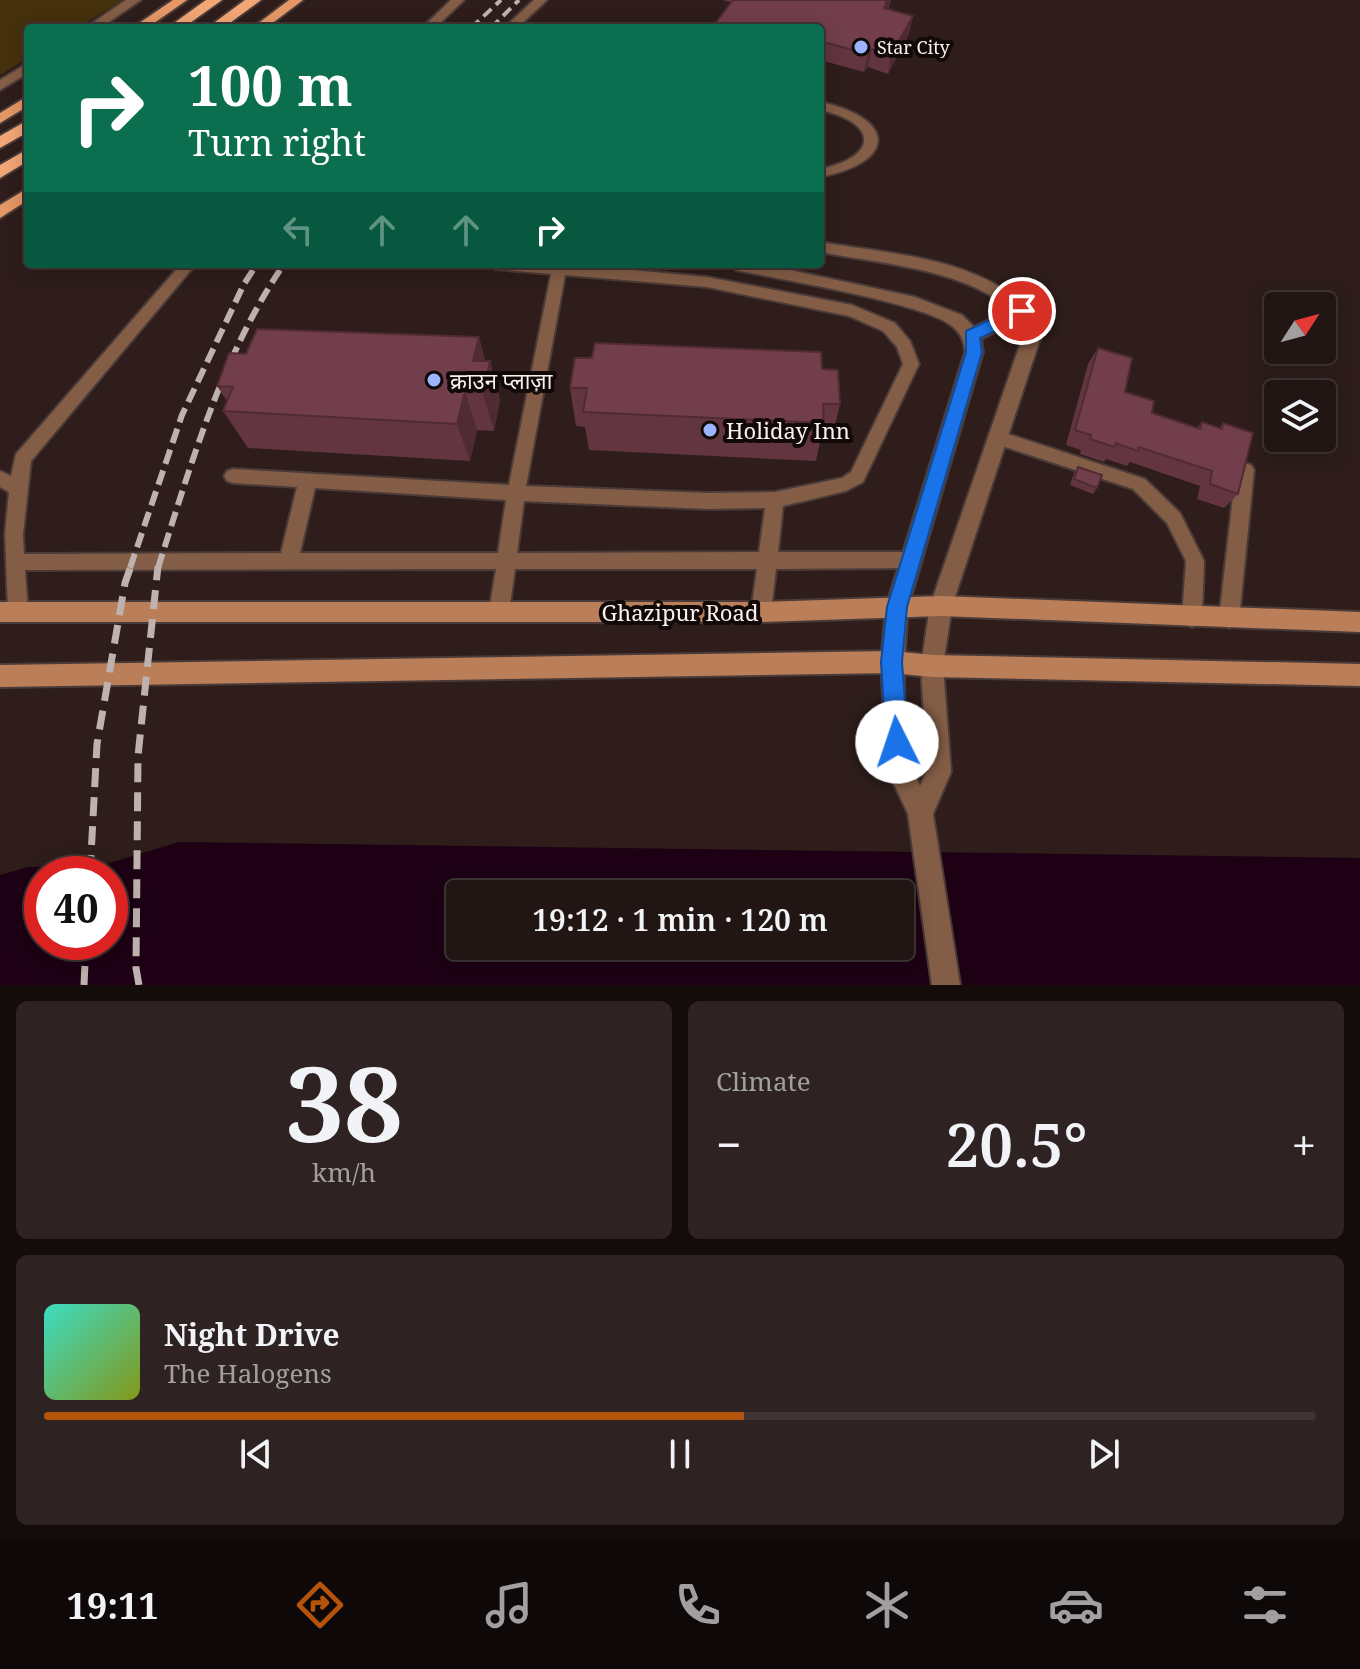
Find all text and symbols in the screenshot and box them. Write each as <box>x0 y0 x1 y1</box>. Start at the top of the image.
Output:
place label: Star City <box>877 35 951 59</box>
marker: Star City <box>852 38 870 56</box>
text: 100 m <box>188 46 353 122</box>
icon: right <box>56 56 160 160</box>
text: Turn right <box>188 118 366 167</box>
icon: left <box>276 208 320 252</box>
icon: ahead <box>360 208 404 252</box>
icon: ahead <box>444 208 488 252</box>
icon: right <box>528 208 572 252</box>
pin <box>988 277 1056 345</box>
icon: arrive <box>1000 289 1044 333</box>
north arrow <box>1264 292 1336 364</box>
map controls <box>1264 292 1336 452</box>
place label: क्राउन प्लाज़ा <box>450 365 553 395</box>
marker: क्राउन प्लाज़ा <box>425 371 443 389</box>
button: layers <box>1264 380 1336 452</box>
place label: Holiday Inn <box>726 415 850 445</box>
marker: Holiday Inn <box>701 421 719 439</box>
street label: Ghazipur Road <box>602 597 759 627</box>
position arrow <box>855 700 939 784</box>
speed limit sign: 40 <box>24 856 128 960</box>
text: 19:12 · 1 min · 120 m <box>532 899 828 940</box>
text: 38 <box>285 1031 403 1172</box>
text: Climate <box>716 1063 811 1099</box>
text: 20.5° <box>945 1103 1087 1185</box>
text: − <box>716 1114 741 1174</box>
text: + <box>1291 1114 1316 1174</box>
text: km/h <box>312 1154 376 1190</box>
text: Night Drive <box>164 1314 340 1355</box>
text: The Halogens <box>164 1355 332 1391</box>
icon: previous <box>234 1432 278 1476</box>
icon: pause <box>658 1432 702 1476</box>
icon: next <box>1082 1432 1126 1476</box>
icon: directions <box>292 1577 348 1633</box>
icon: music <box>481 1577 537 1633</box>
icon: phone <box>670 1577 726 1633</box>
icon: climate <box>859 1577 915 1633</box>
icon: car <box>1048 1577 1104 1633</box>
icon: filters <box>1237 1577 1293 1633</box>
text: 19:11 <box>67 1581 159 1630</box>

